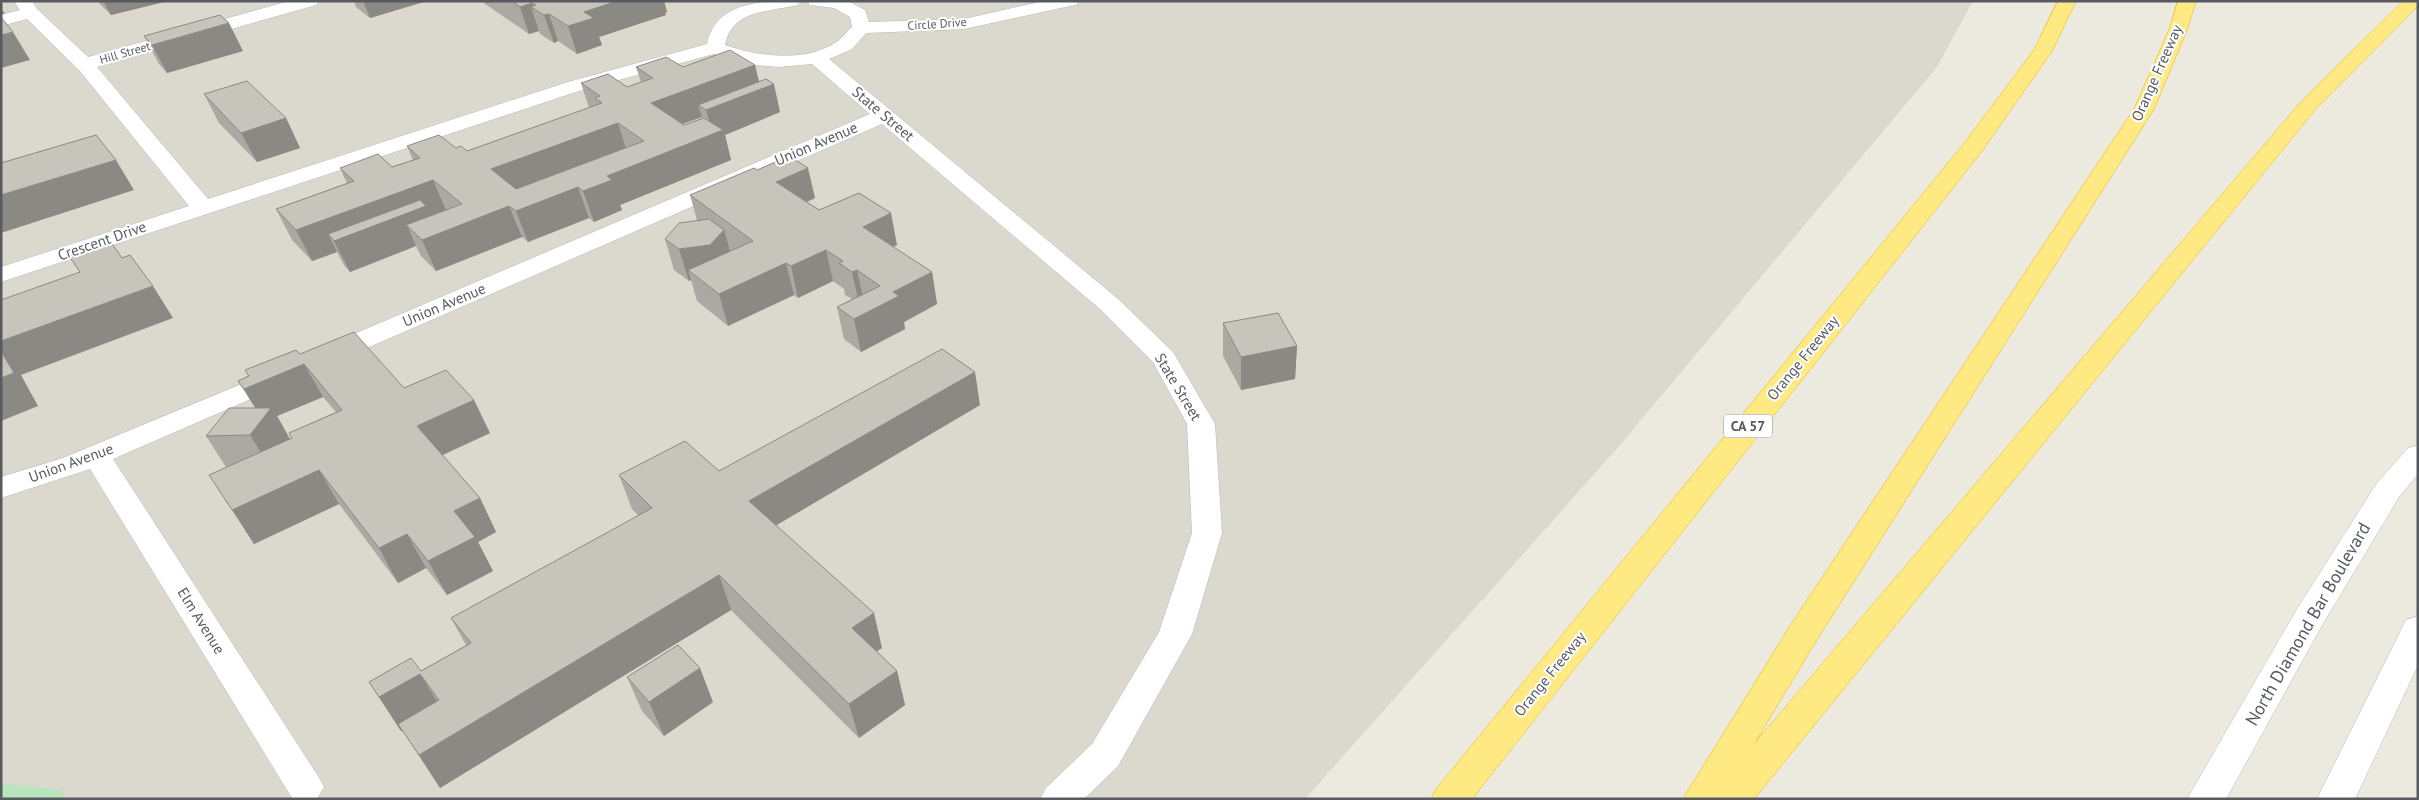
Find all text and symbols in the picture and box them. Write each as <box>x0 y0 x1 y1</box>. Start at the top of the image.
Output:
street label: Circle Drive <box>907 14 967 33</box>
street label: Orange Freeway <box>2127 21 2186 124</box>
street label: Hill Street <box>98 38 152 67</box>
street label: State Street <box>848 82 918 145</box>
street label: Union Avenue <box>771 117 860 170</box>
street label: Crescent Drive <box>55 217 149 265</box>
street label: Union Avenue <box>399 278 488 331</box>
street label: Orange Freeway <box>1763 311 1843 404</box>
street label: State Street <box>1151 350 1206 424</box>
road number: CA 57 <box>1724 414 1772 438</box>
street label: Union Avenue <box>26 438 116 487</box>
street label: North Diamond Bar Boulevard <box>2240 518 2375 730</box>
street label: Elm Avenue <box>173 584 229 658</box>
street label: Orange Freeway <box>1510 627 1590 720</box>

